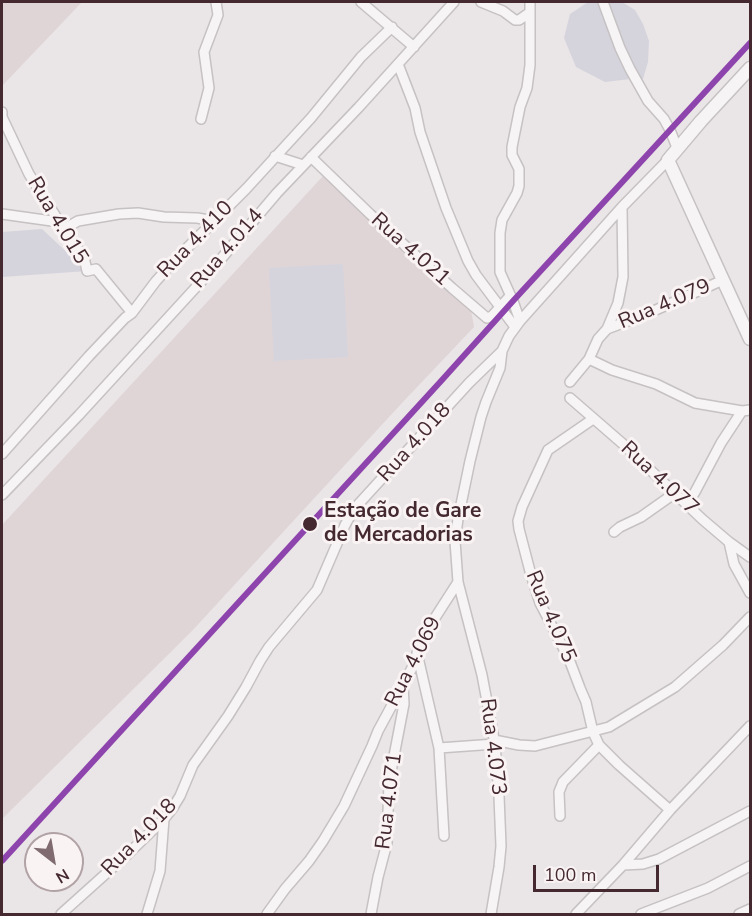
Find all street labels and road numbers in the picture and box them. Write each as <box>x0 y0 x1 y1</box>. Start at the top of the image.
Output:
street label: Rua 4.015 <box>21 173 93 269</box>
street label: Rua 4.410 <box>153 196 239 284</box>
street label: Rua 4.014 <box>186 204 270 294</box>
street label: Rua 4.021 <box>365 208 455 292</box>
street label: Rua 4.079 <box>615 274 715 336</box>
street label: Rua 4.018 <box>373 398 457 488</box>
street label: Rua 4.077 <box>615 437 703 521</box>
street label: Rua 4.075 <box>519 567 581 667</box>
street label: Rua 4.069 <box>381 613 447 711</box>
street label: Rua 4.073 <box>474 697 510 797</box>
street label: Rua 4.071 <box>372 751 408 851</box>
street label: Rua 4.018 <box>97 794 183 882</box>

